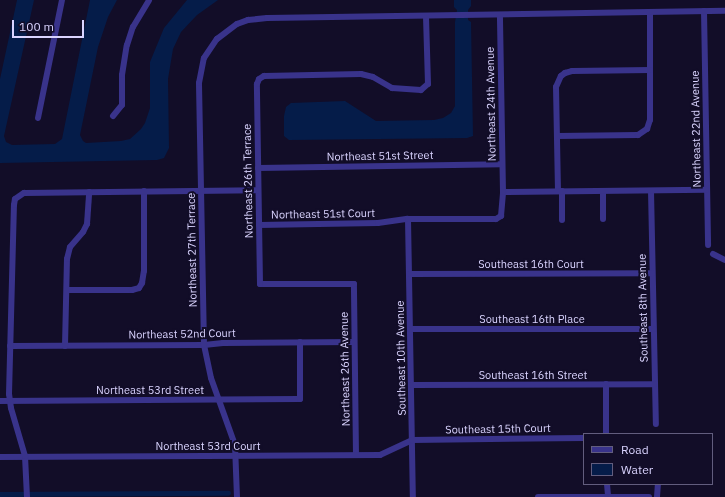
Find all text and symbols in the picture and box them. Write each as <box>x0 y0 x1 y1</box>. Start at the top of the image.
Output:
scale bar <box>14 12 86 38</box>
text: 100 m <box>19 19 54 34</box>
street label: Northeast 24th Avenue <box>483 47 499 161</box>
street label: Northeast 22nd Avenue <box>688 70 704 188</box>
street label: Northeast 26th Terrace <box>240 124 256 238</box>
street label: Northeast 51st Street <box>326 148 434 164</box>
street label: Northeast 27th Terrace <box>184 193 200 307</box>
street label: Northeast 51st Court <box>271 206 375 222</box>
street label: Southeast 8th Avenue <box>635 254 651 362</box>
street label: Southeast 16th Court <box>478 257 584 271</box>
street label: Southeast 10th Avenue <box>393 300 409 416</box>
street label: Northeast 26th Avenue <box>337 312 353 426</box>
street label: Southeast 16th Place <box>479 312 585 326</box>
street label: Northeast 52nd Court <box>128 326 236 342</box>
street label: Southeast 16th Street <box>479 368 587 382</box>
street label: Northeast 53rd Street <box>96 383 204 397</box>
street label: Southeast 15th Court <box>445 421 551 437</box>
legend <box>583 433 713 485</box>
street label: Northeast 53rd Court <box>155 439 261 453</box>
text: Road <box>621 442 649 457</box>
text: Water <box>621 462 653 477</box>

